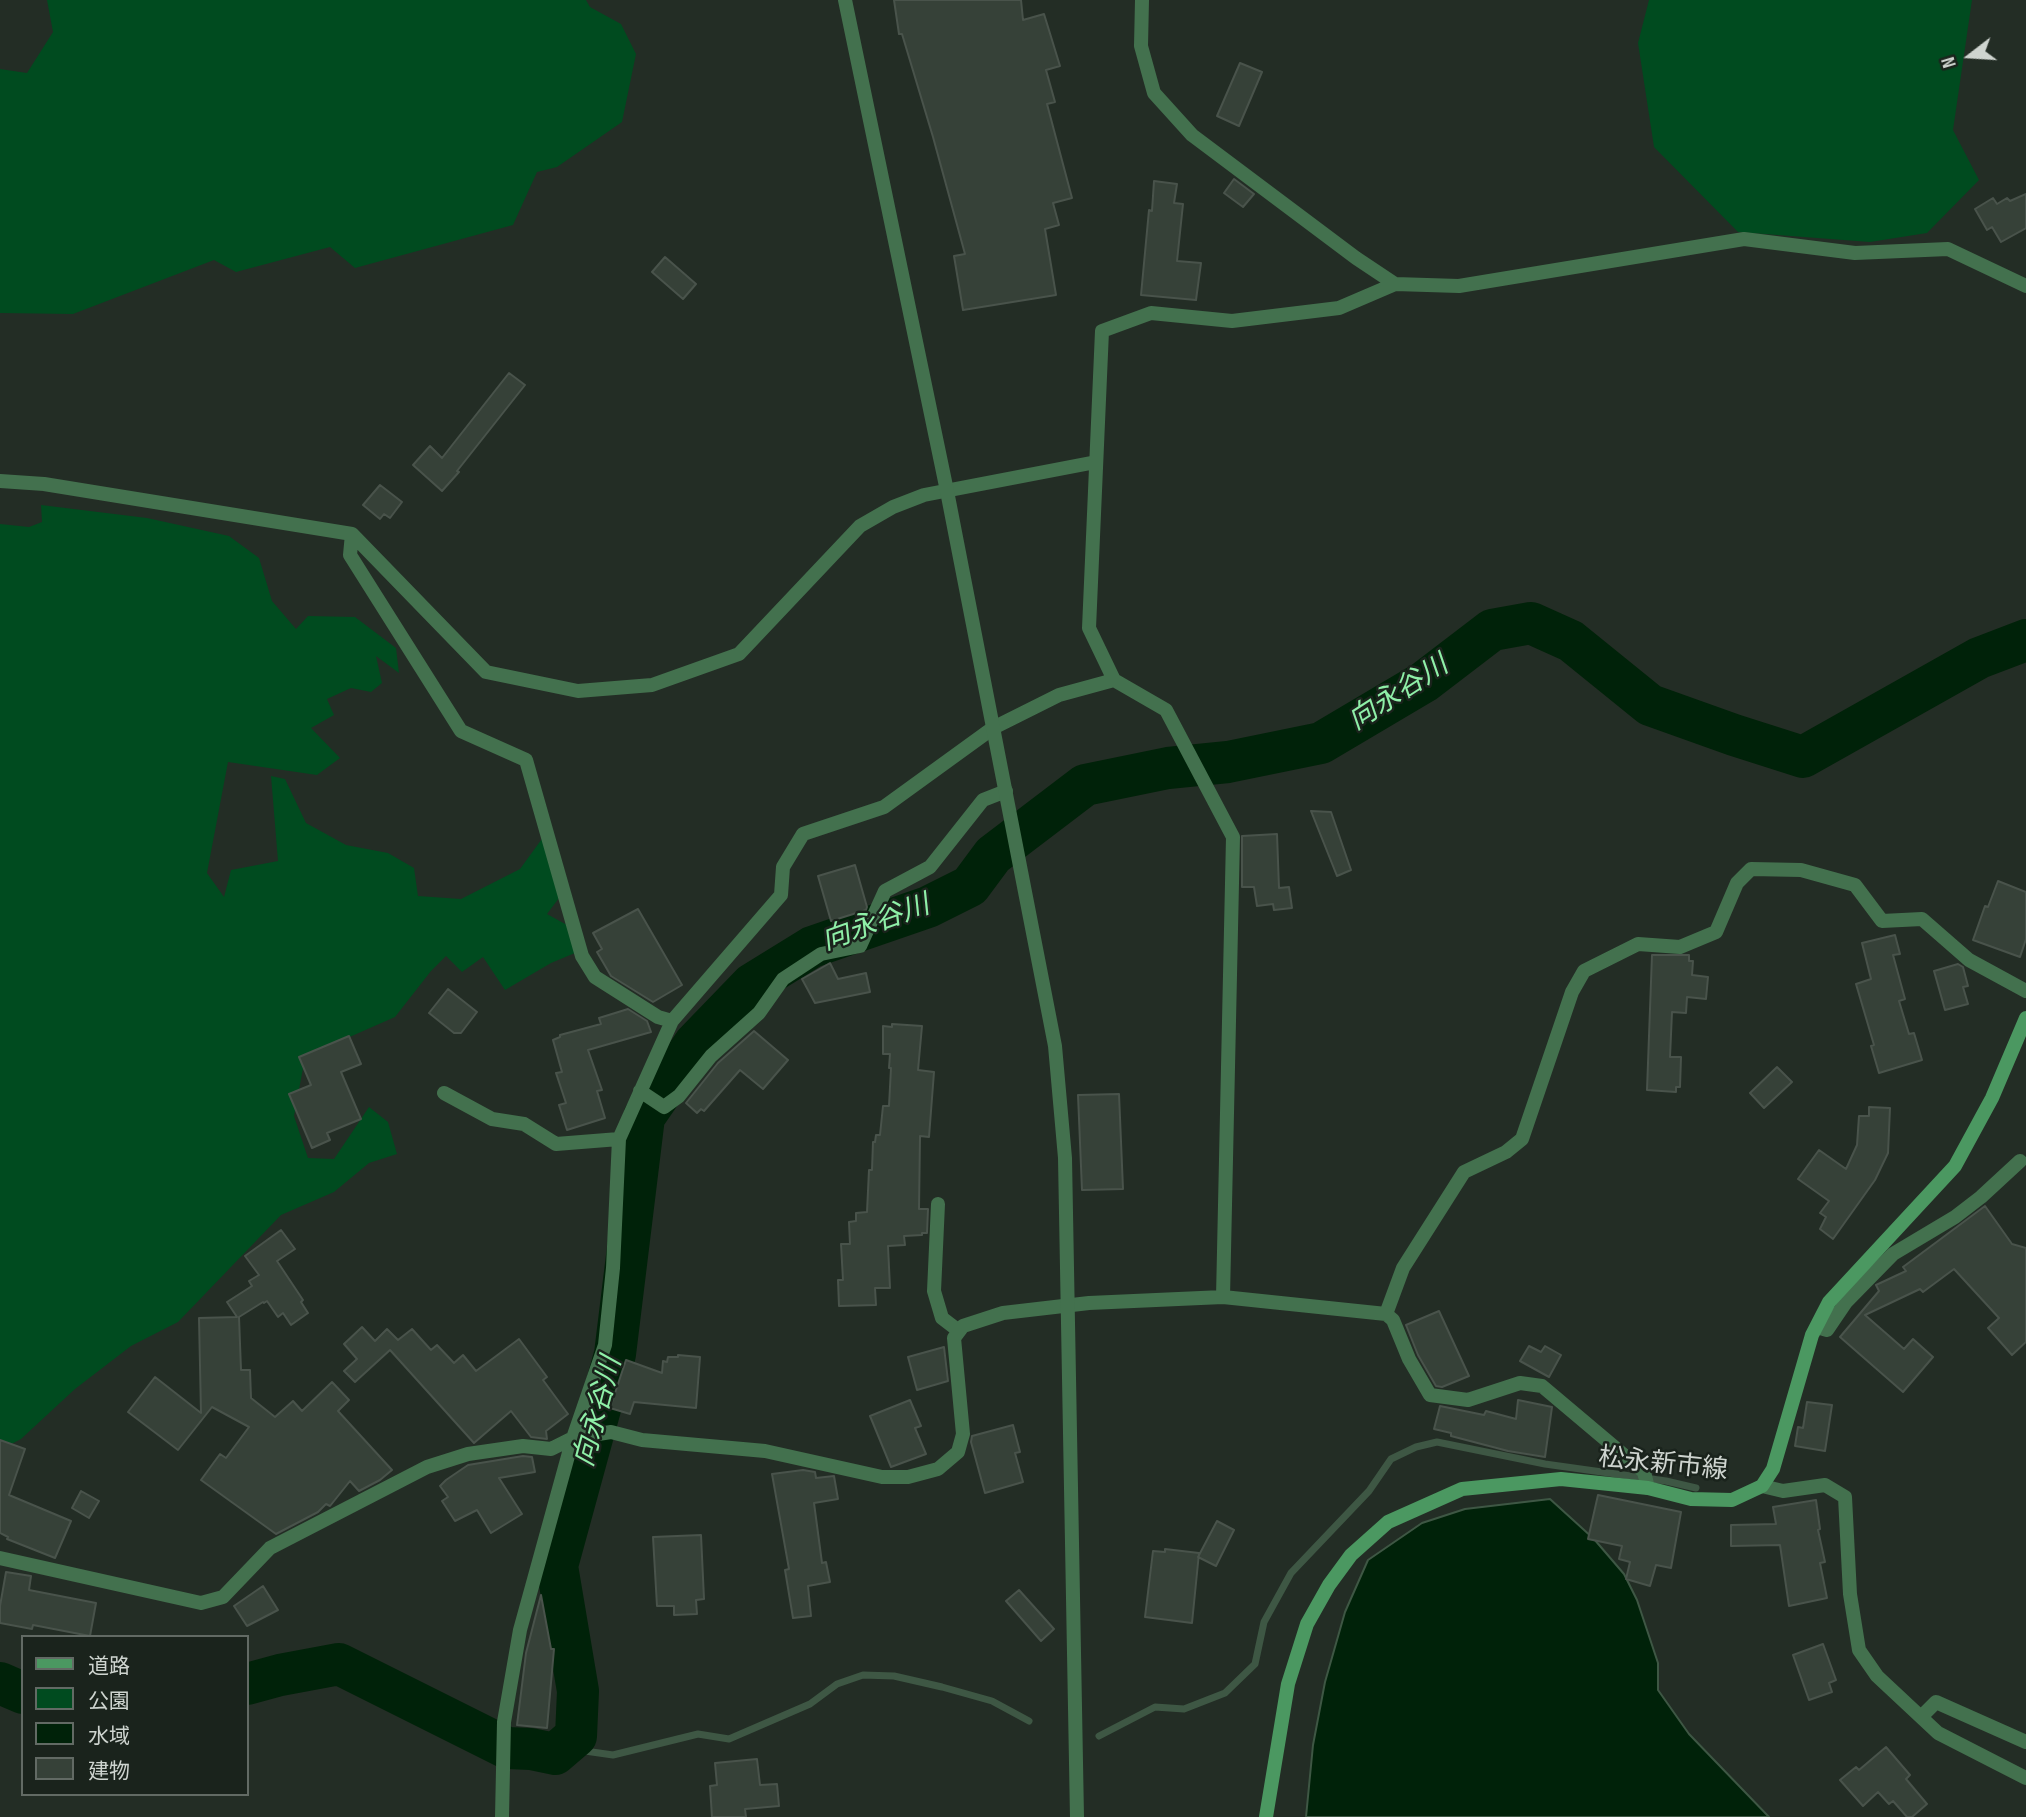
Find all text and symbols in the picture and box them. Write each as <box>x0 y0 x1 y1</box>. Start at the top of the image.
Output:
north arrow <box>1935 21 2005 91</box>
text: N <box>1937 54 1962 71</box>
water label: 向永谷川 <box>1343 649 1455 739</box>
water label: 向永谷川 <box>818 889 934 959</box>
water label: 向永谷川 <box>568 1354 630 1470</box>
street label: 松永新市線 <box>1597 1443 1729 1487</box>
legend <box>21 1635 248 1796</box>
text: 道路 <box>88 1654 130 1679</box>
text: 公園 <box>88 1689 130 1714</box>
text: 水域 <box>88 1724 130 1749</box>
text: 建物 <box>88 1759 130 1784</box>

